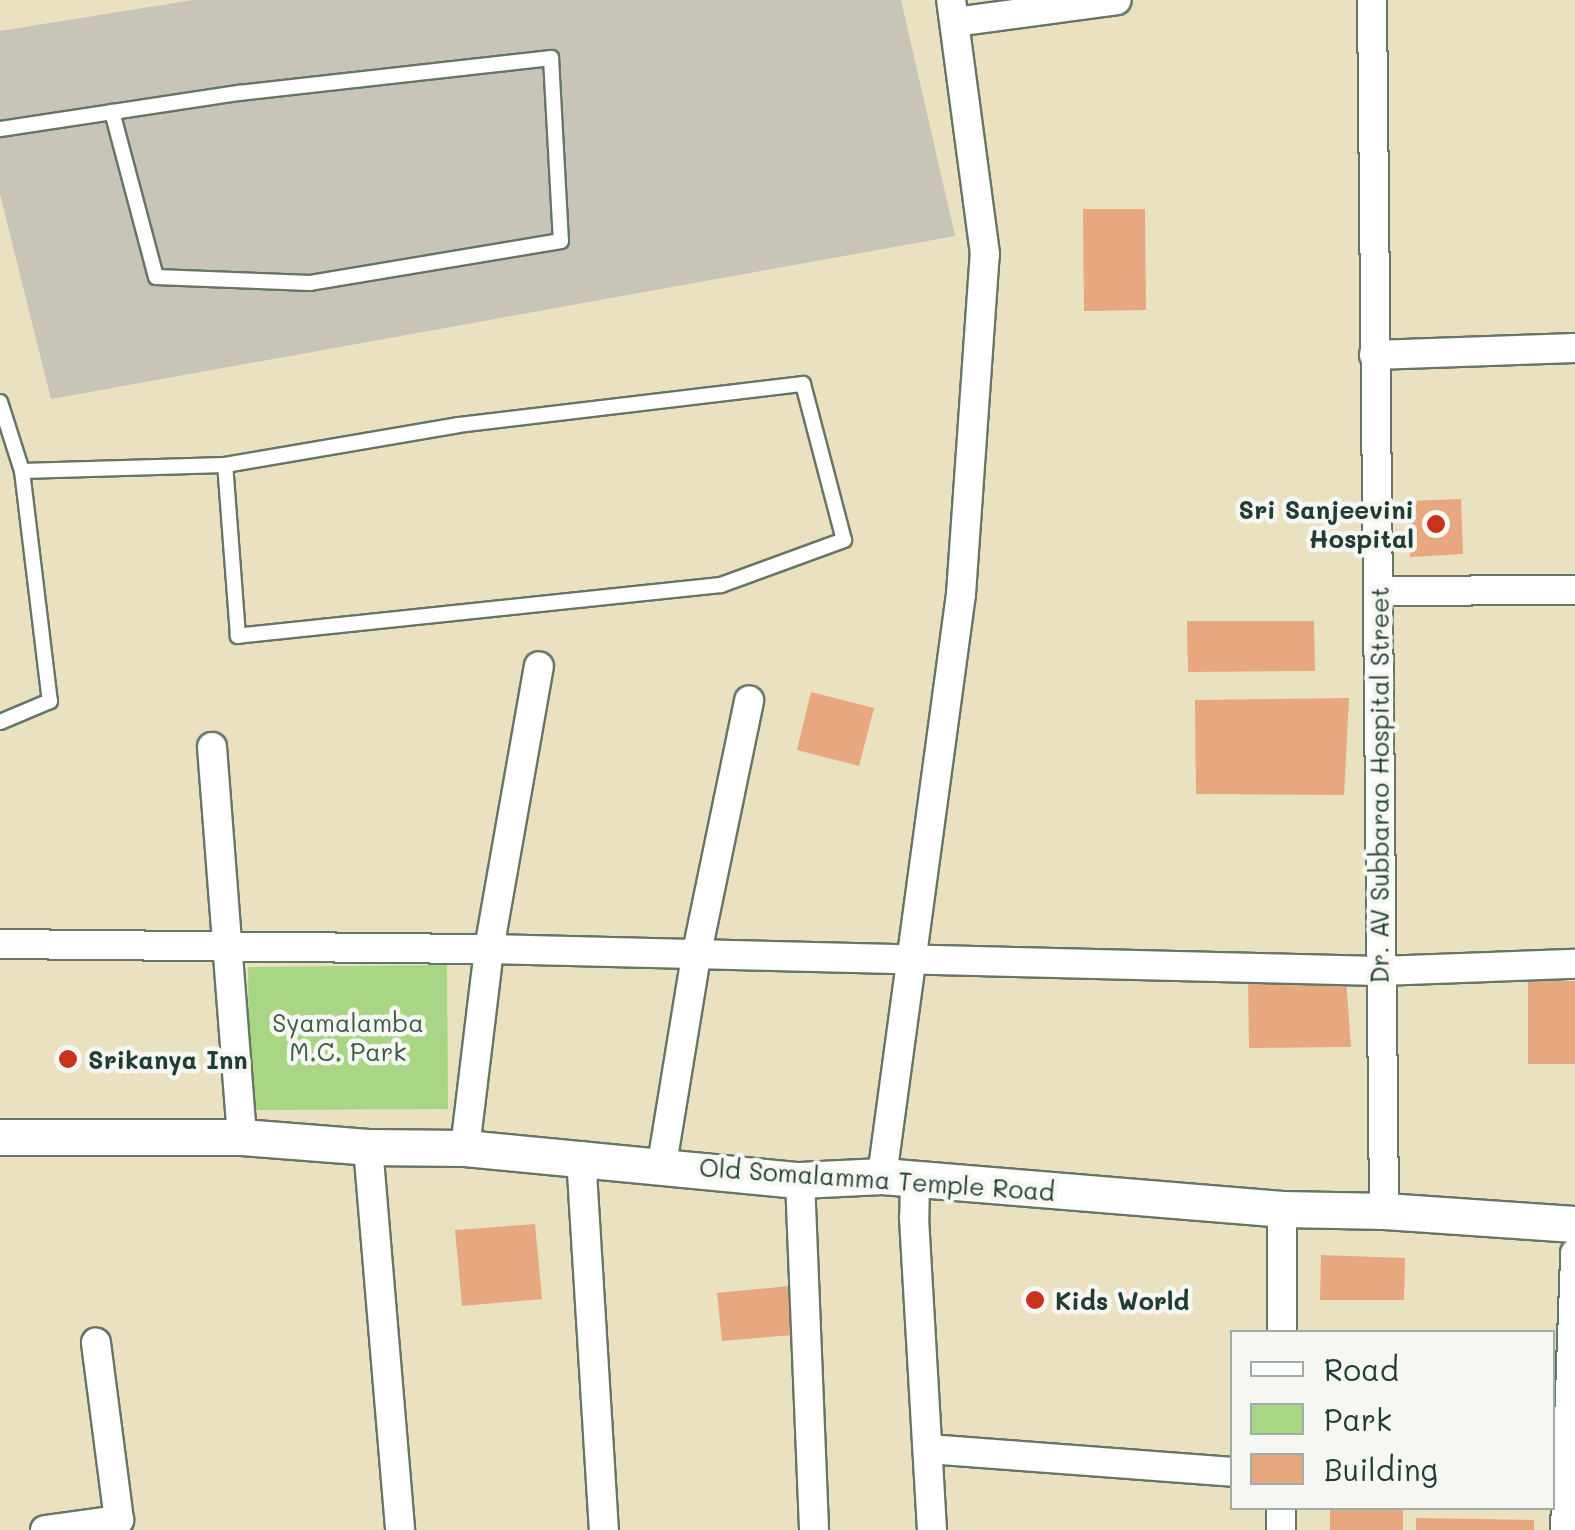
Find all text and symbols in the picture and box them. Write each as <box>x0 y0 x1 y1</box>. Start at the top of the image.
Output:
place label: Sri Sanjeevini Hospital <box>1239 495 1414 554</box>
marker: Sri Sanjeevini Hospital <box>1423 511 1449 537</box>
street label: Dr. AV Subbarao Hospital Street <box>1364 586 1394 984</box>
park label: Syamalamba M.C. Park <box>272 1008 424 1067</box>
place label: Srikanya Inn <box>88 1044 248 1074</box>
marker: Srikanya Inn <box>57 1048 79 1070</box>
street label: Old Somalamma Temple Road <box>698 1152 1056 1206</box>
place label: Kids World <box>1055 1285 1189 1315</box>
marker: Kids World <box>1024 1289 1046 1311</box>
legend <box>1230 1330 1555 1510</box>
text: Road <box>1324 1349 1399 1389</box>
text: Park <box>1324 1399 1392 1439</box>
text: Building <box>1324 1449 1438 1489</box>

